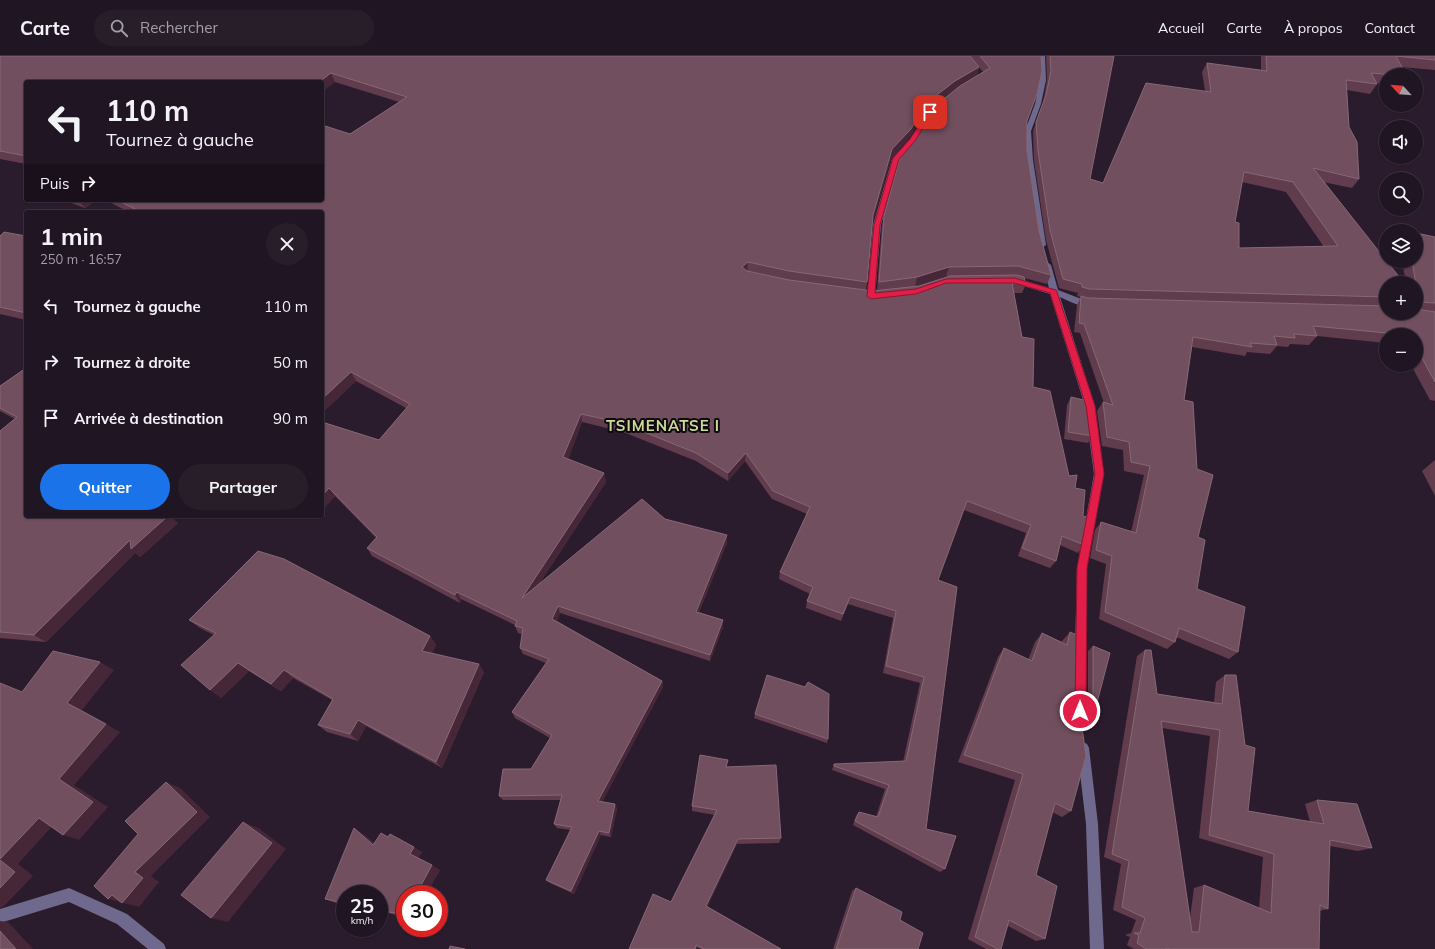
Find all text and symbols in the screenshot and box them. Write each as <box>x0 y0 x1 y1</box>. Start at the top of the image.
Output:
search box <box>94 10 374 46</box>
text: Carte <box>20 16 70 40</box>
icon: search <box>108 17 130 39</box>
text: Rechercher <box>140 18 218 37</box>
text: Accueil <box>1158 19 1204 37</box>
text: Carte <box>1226 19 1262 37</box>
text: À propos <box>1284 19 1343 37</box>
text: Contact <box>1365 19 1415 37</box>
north arrow <box>1379 68 1423 112</box>
map controls <box>1379 68 1423 372</box>
text: 110 m <box>106 93 189 128</box>
pin <box>913 95 947 129</box>
icon: left <box>40 96 92 148</box>
icon: arrive <box>919 101 941 123</box>
button: sound <box>1379 120 1423 164</box>
text: Tournez à gauche <box>106 128 254 151</box>
icon: right <box>77 172 99 194</box>
button: search <box>1379 172 1423 216</box>
text: Puis <box>40 174 69 193</box>
text: 1 min <box>40 221 103 251</box>
button: close <box>266 223 308 265</box>
button: layers <box>1379 224 1423 268</box>
text: 250 m · 16:57 <box>40 251 122 267</box>
button: + <box>1379 276 1423 320</box>
icon: left <box>40 295 62 317</box>
text: Tournez à gauche <box>74 297 201 316</box>
text: 110 m <box>264 297 308 316</box>
button: − <box>1379 328 1423 372</box>
icon: right <box>40 351 62 373</box>
text: Tournez à droite <box>74 353 190 372</box>
text: 50 m <box>273 353 308 372</box>
icon: arrive <box>40 407 62 429</box>
text: Arrivée à destination <box>74 409 223 428</box>
text: 90 m <box>273 409 308 428</box>
district label: TSIMENATSE I <box>606 416 720 435</box>
button: Quitter <box>40 464 170 510</box>
button: Partager <box>178 464 308 510</box>
position arrow <box>1059 690 1101 732</box>
speed limit sign: 30 <box>396 885 448 937</box>
text: 25 <box>350 893 374 918</box>
text: km/h <box>351 914 373 927</box>

